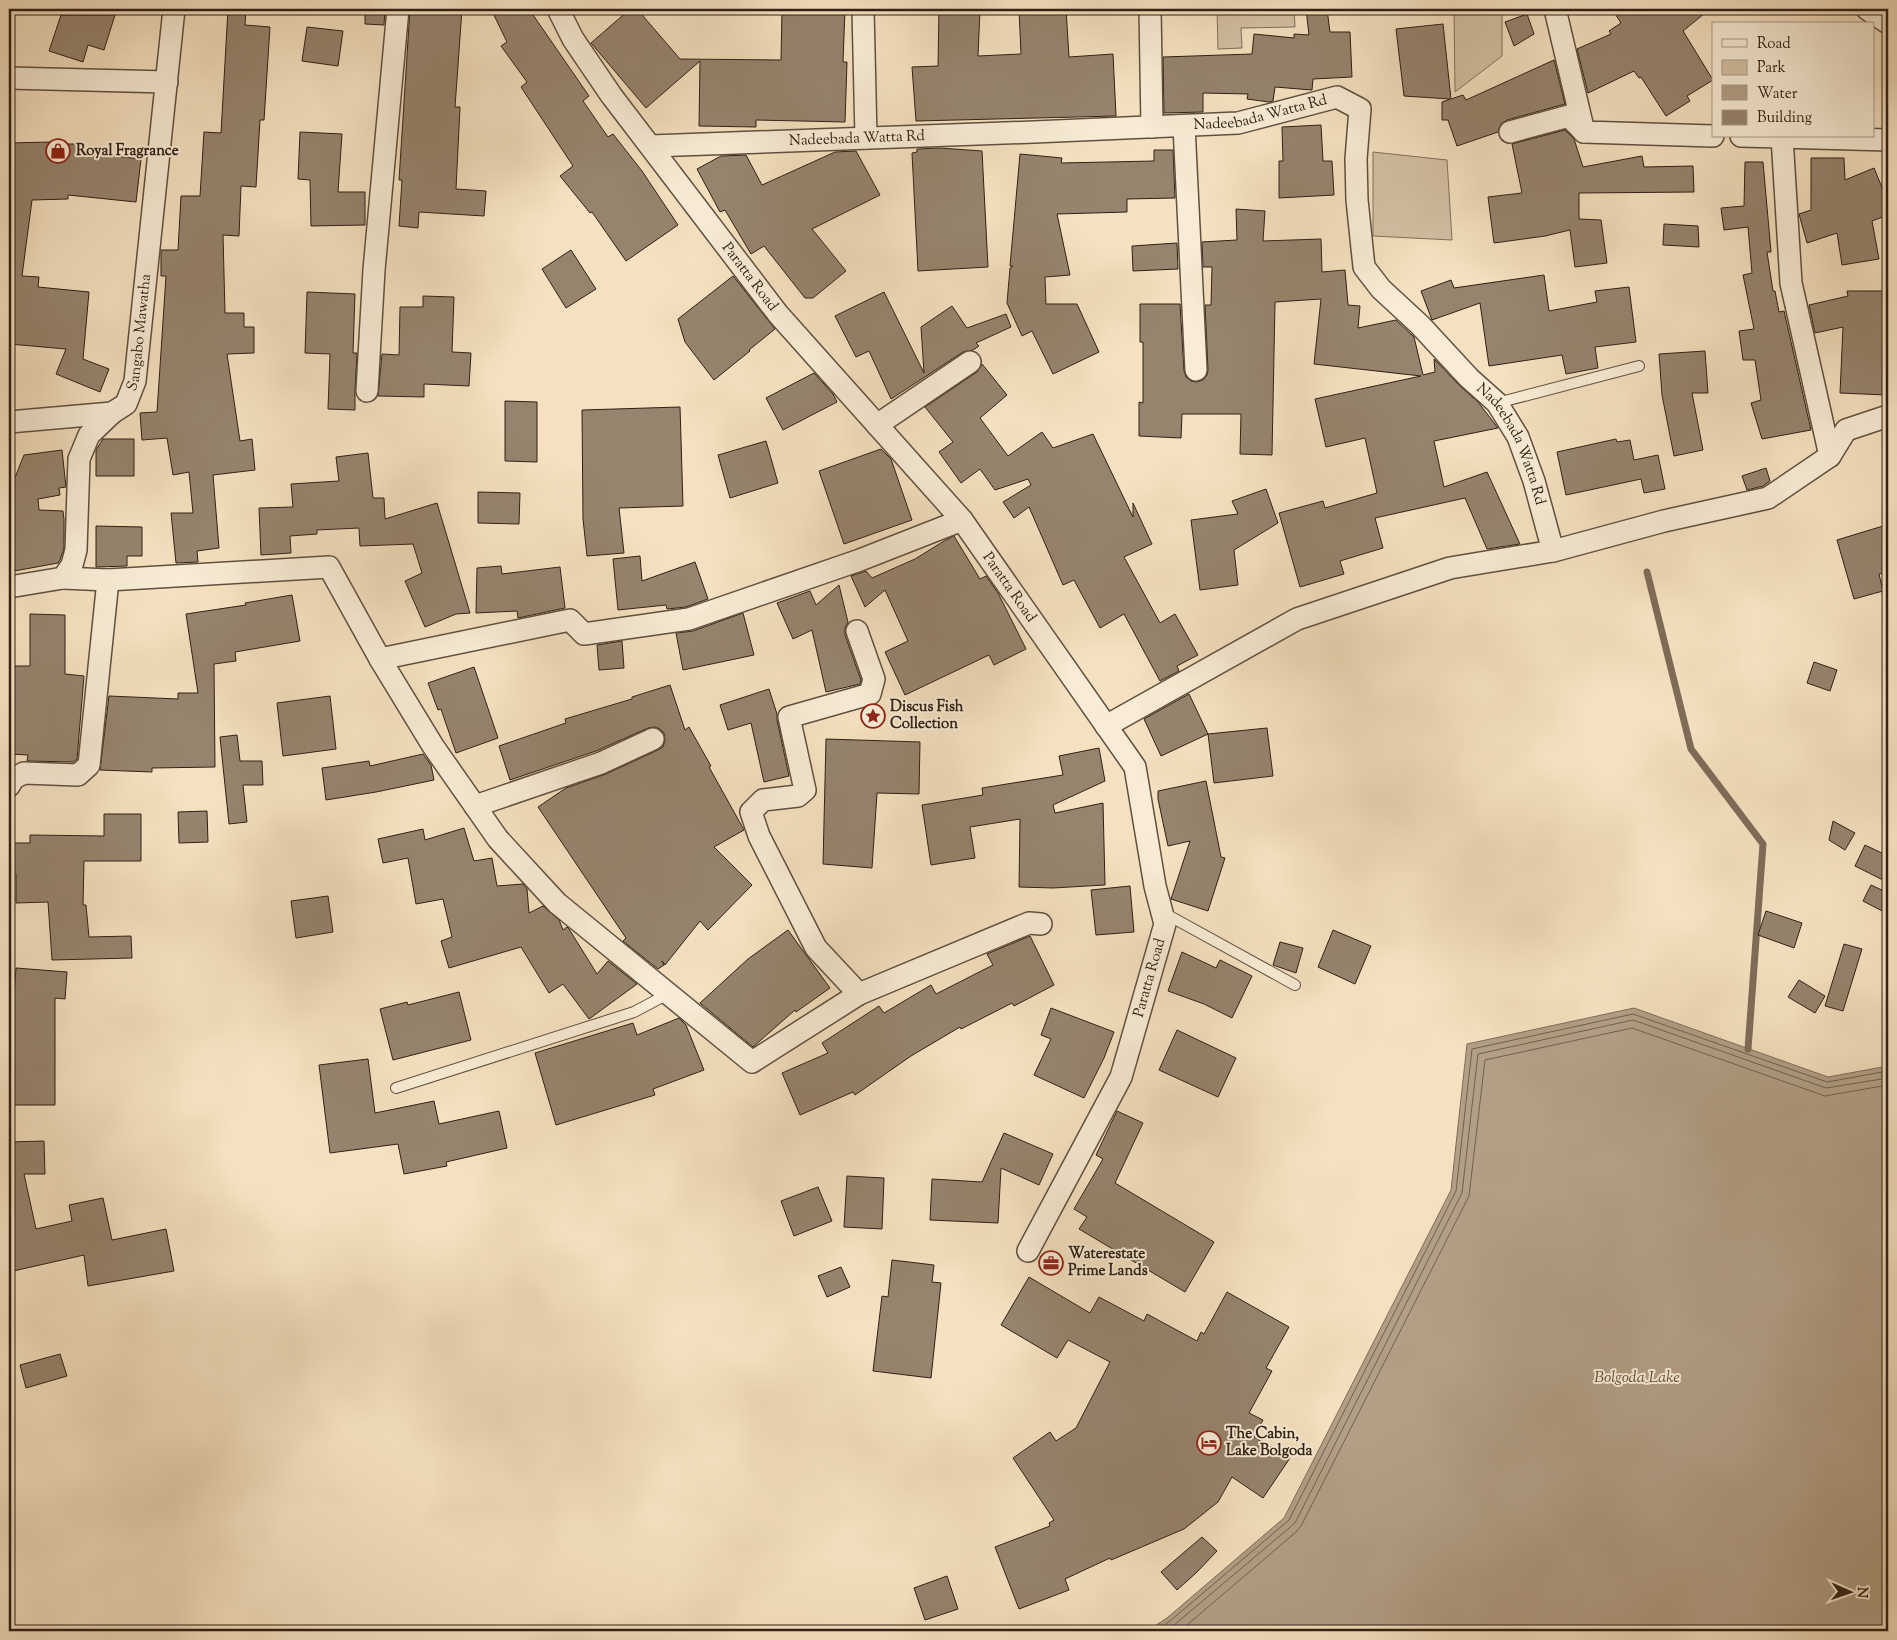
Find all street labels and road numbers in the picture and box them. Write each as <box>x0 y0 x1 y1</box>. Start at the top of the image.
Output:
street label: Nadeebada Watta Rd <box>1193 89 1330 135</box>
street label: Nadeebada Watta Rd <box>788 125 926 151</box>
street label: Paratta Road <box>717 238 783 316</box>
street label: Sangabo Mawatha <box>122 273 157 394</box>
street label: Nadeebada Watta Rd <box>1471 379 1551 508</box>
street label: Paratta Road <box>977 548 1041 627</box>
street label: Paratta Road <box>1129 935 1171 1020</box>

